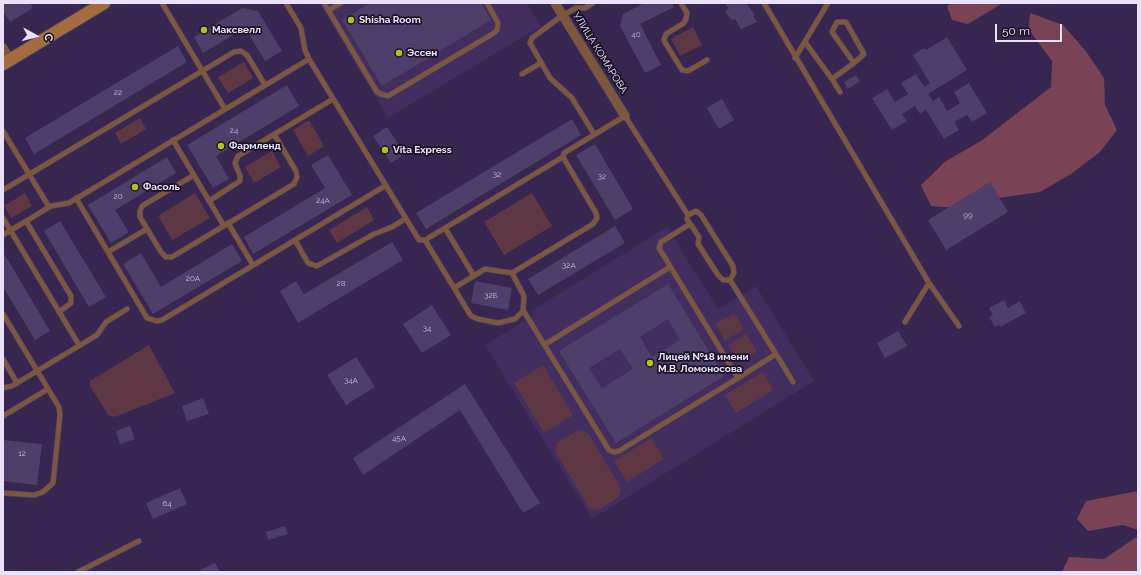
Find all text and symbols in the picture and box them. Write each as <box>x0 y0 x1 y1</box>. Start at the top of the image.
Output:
street label: УЛИЦА КОМАРОВА <box>570 10 630 96</box>
place label: Shisha Room <box>359 14 421 26</box>
marker: Shisha Room <box>346 15 356 25</box>
north arrow <box>16 16 56 56</box>
scale bar <box>997 16 1064 42</box>
place label: Максвелл <box>212 24 261 36</box>
text: 50 m <box>1002 24 1030 38</box>
marker: Максвелл <box>199 25 209 35</box>
house number: 40 <box>631 30 641 40</box>
text: С <box>41 33 55 42</box>
place label: Эссен <box>407 47 437 59</box>
marker: Эссен <box>394 48 404 58</box>
house number: 22 <box>114 88 122 98</box>
house number: 24 <box>230 126 238 136</box>
place label: Фармленд <box>229 140 281 152</box>
marker: Фармленд <box>216 141 226 151</box>
place label: Vita Express <box>393 144 452 156</box>
marker: Vita Express <box>380 145 390 155</box>
house number: 32 <box>493 170 501 180</box>
house number: 32 <box>598 172 606 182</box>
place label: Фасоль <box>143 181 180 193</box>
marker: Фасоль <box>130 182 140 192</box>
house number: 20 <box>113 192 123 202</box>
house number: 24А <box>316 196 330 206</box>
house number: 99 <box>963 211 973 221</box>
house number: 32А <box>562 261 576 271</box>
house number: 20А <box>186 274 200 284</box>
house number: 28 <box>337 279 345 289</box>
house number: 32Б <box>484 291 498 301</box>
house number: 34 <box>423 324 431 334</box>
place label: Лицей №18 имени М.В. Ломоносова <box>658 351 749 374</box>
marker: Лицей №18 имени М.В. Ломоносова <box>645 358 655 368</box>
house number: 34А <box>344 376 358 386</box>
house number: 45А <box>392 434 406 444</box>
house number: 12 <box>18 449 26 459</box>
house number: 64 <box>162 499 172 509</box>

